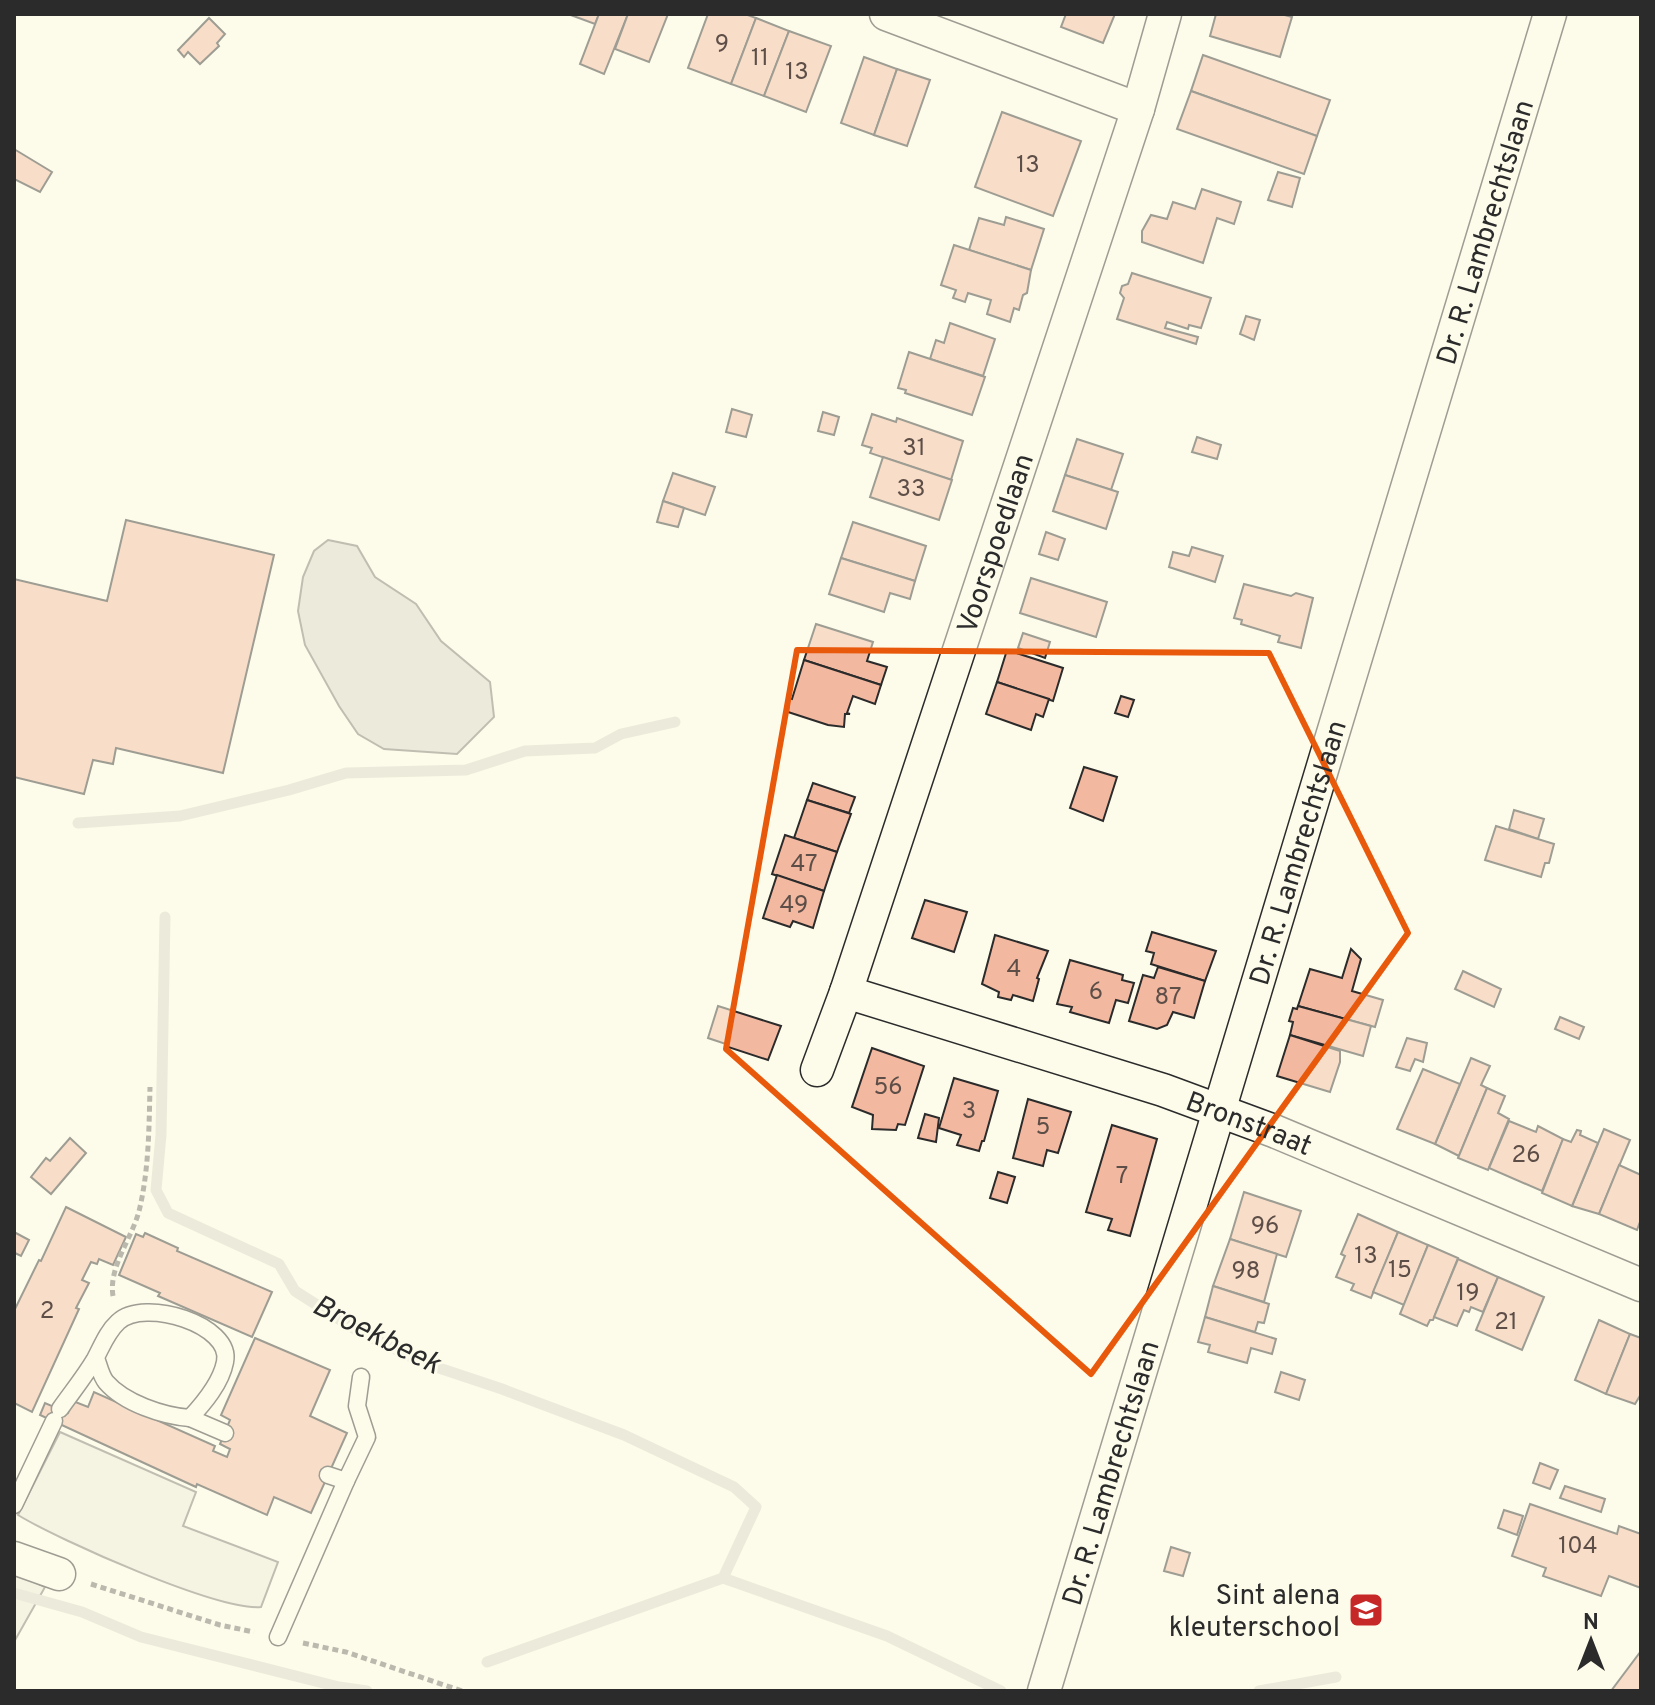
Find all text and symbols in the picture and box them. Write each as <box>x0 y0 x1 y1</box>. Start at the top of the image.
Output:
house number: 9 <box>715 30 729 60</box>
house number: 11 <box>751 44 769 74</box>
house number: 13 <box>785 58 809 88</box>
street label: Dr. R. Lambrechtslaan <box>1430 96 1544 370</box>
house number: 13 <box>1016 151 1040 181</box>
house number: 31 <box>902 434 926 464</box>
street label: Voorspoedlaan <box>951 449 1044 639</box>
house number: 33 <box>897 475 925 505</box>
street label: Dr. R. Lambrechtslaan <box>1243 716 1357 990</box>
house number: 47 <box>790 850 818 880</box>
house number: 49 <box>780 891 808 921</box>
house number: 4 <box>1007 955 1021 985</box>
house number: 6 <box>1089 978 1103 1008</box>
house number: 87 <box>1155 983 1181 1013</box>
house number: 56 <box>873 1073 903 1103</box>
street label: Bronstraat <box>1180 1085 1317 1166</box>
house number: 3 <box>962 1097 976 1127</box>
house number: 5 <box>1036 1113 1050 1143</box>
house number: 26 <box>1511 1141 1541 1171</box>
house number: 7 <box>1116 1162 1128 1192</box>
house number: 96 <box>1251 1212 1279 1242</box>
house number: 13 <box>1354 1242 1378 1272</box>
house number: 15 <box>1388 1256 1412 1286</box>
house number: 98 <box>1232 1257 1261 1287</box>
house number: 19 <box>1456 1279 1480 1309</box>
water label: Broekbeek <box>306 1288 447 1385</box>
house number: 2 <box>40 1297 54 1327</box>
house number: 21 <box>1494 1308 1518 1338</box>
street label: Dr. R. Lambrechtslaan <box>1056 1337 1170 1610</box>
house number: 104 <box>1558 1532 1598 1562</box>
place label: Sint alena kleuterschool <box>1169 1579 1340 1647</box>
school or university icon: Sint alena kleuterschool <box>1347 1591 1385 1629</box>
north arrow <box>1551 1601 1631 1681</box>
text: N <box>1583 1610 1599 1637</box>

